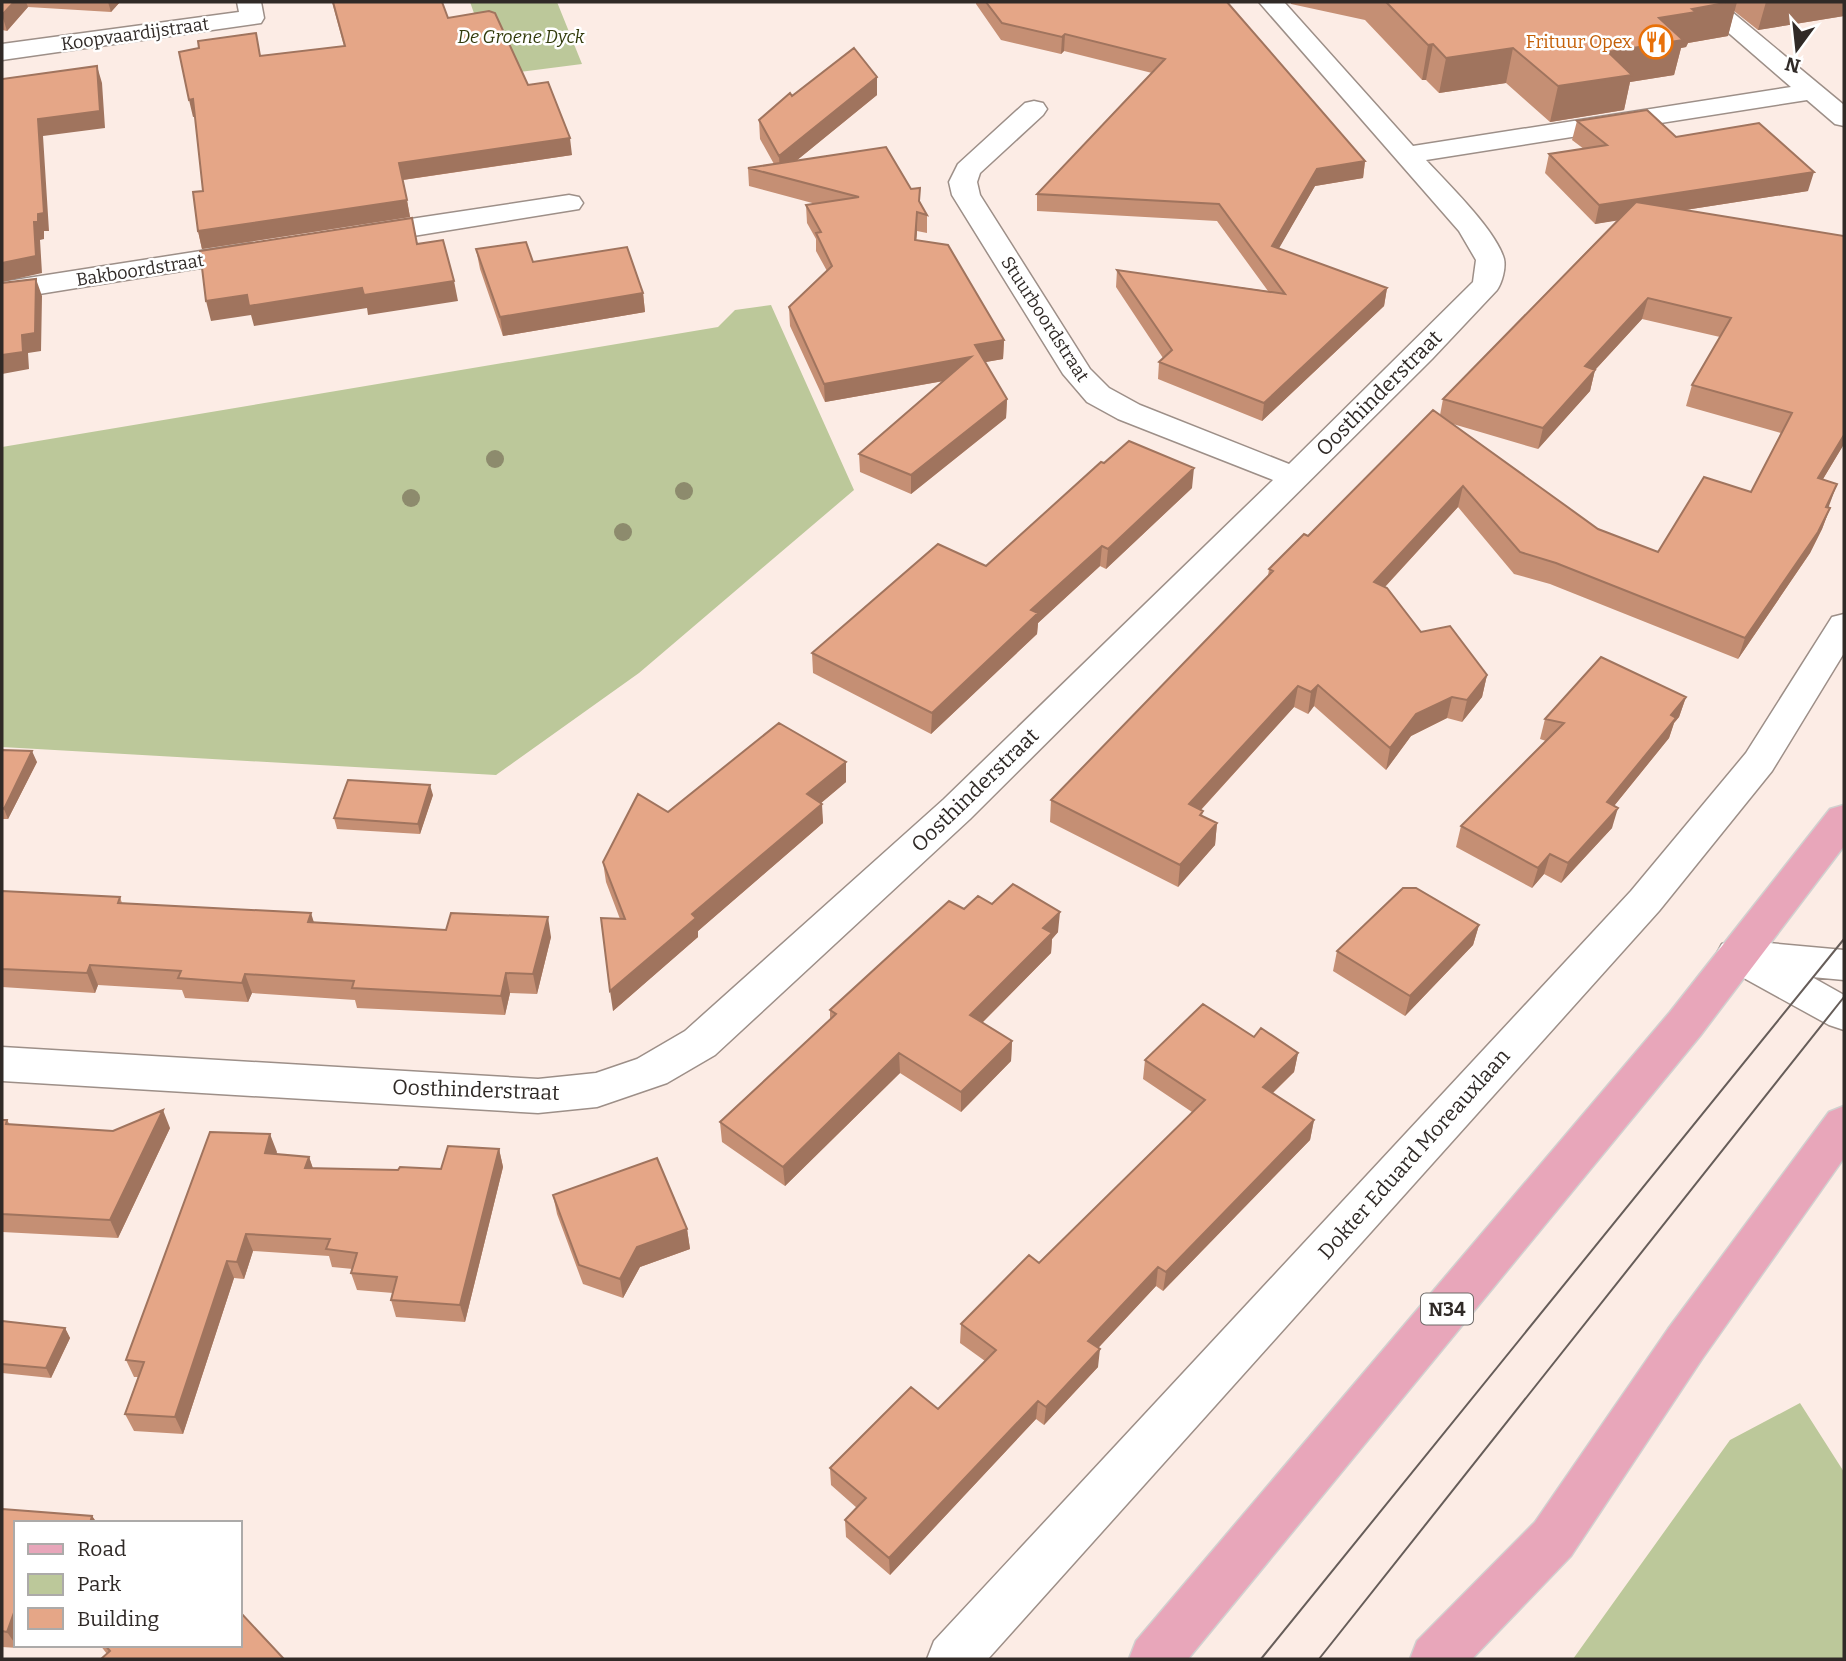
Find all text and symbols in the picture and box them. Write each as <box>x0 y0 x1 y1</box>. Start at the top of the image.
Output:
street label: Koopvaardijstraat <box>60 13 211 55</box>
north arrow <box>1762 14 1832 84</box>
restaurant icon: Frituur Opex <box>1637 23 1675 61</box>
park label: De Groene Dyck <box>457 26 585 48</box>
place label: Frituur Opex <box>1526 31 1632 53</box>
text: N <box>1782 52 1803 78</box>
street label: Bakboordstraat <box>75 249 206 291</box>
street label: Stuurboordstraat <box>996 252 1094 386</box>
street label: Oosthinderstraat <box>1311 324 1448 461</box>
street label: Oosthinderstraat <box>906 722 1045 857</box>
street label: Dokter Eduard Moreauxlaan <box>1313 1043 1515 1265</box>
street label: Oosthinderstraat <box>392 1074 560 1106</box>
road number: N34 <box>1421 1294 1473 1324</box>
legend <box>14 1521 242 1647</box>
text: Road <box>77 1536 126 1562</box>
text: Park <box>77 1571 121 1597</box>
text: Building <box>77 1606 160 1632</box>

